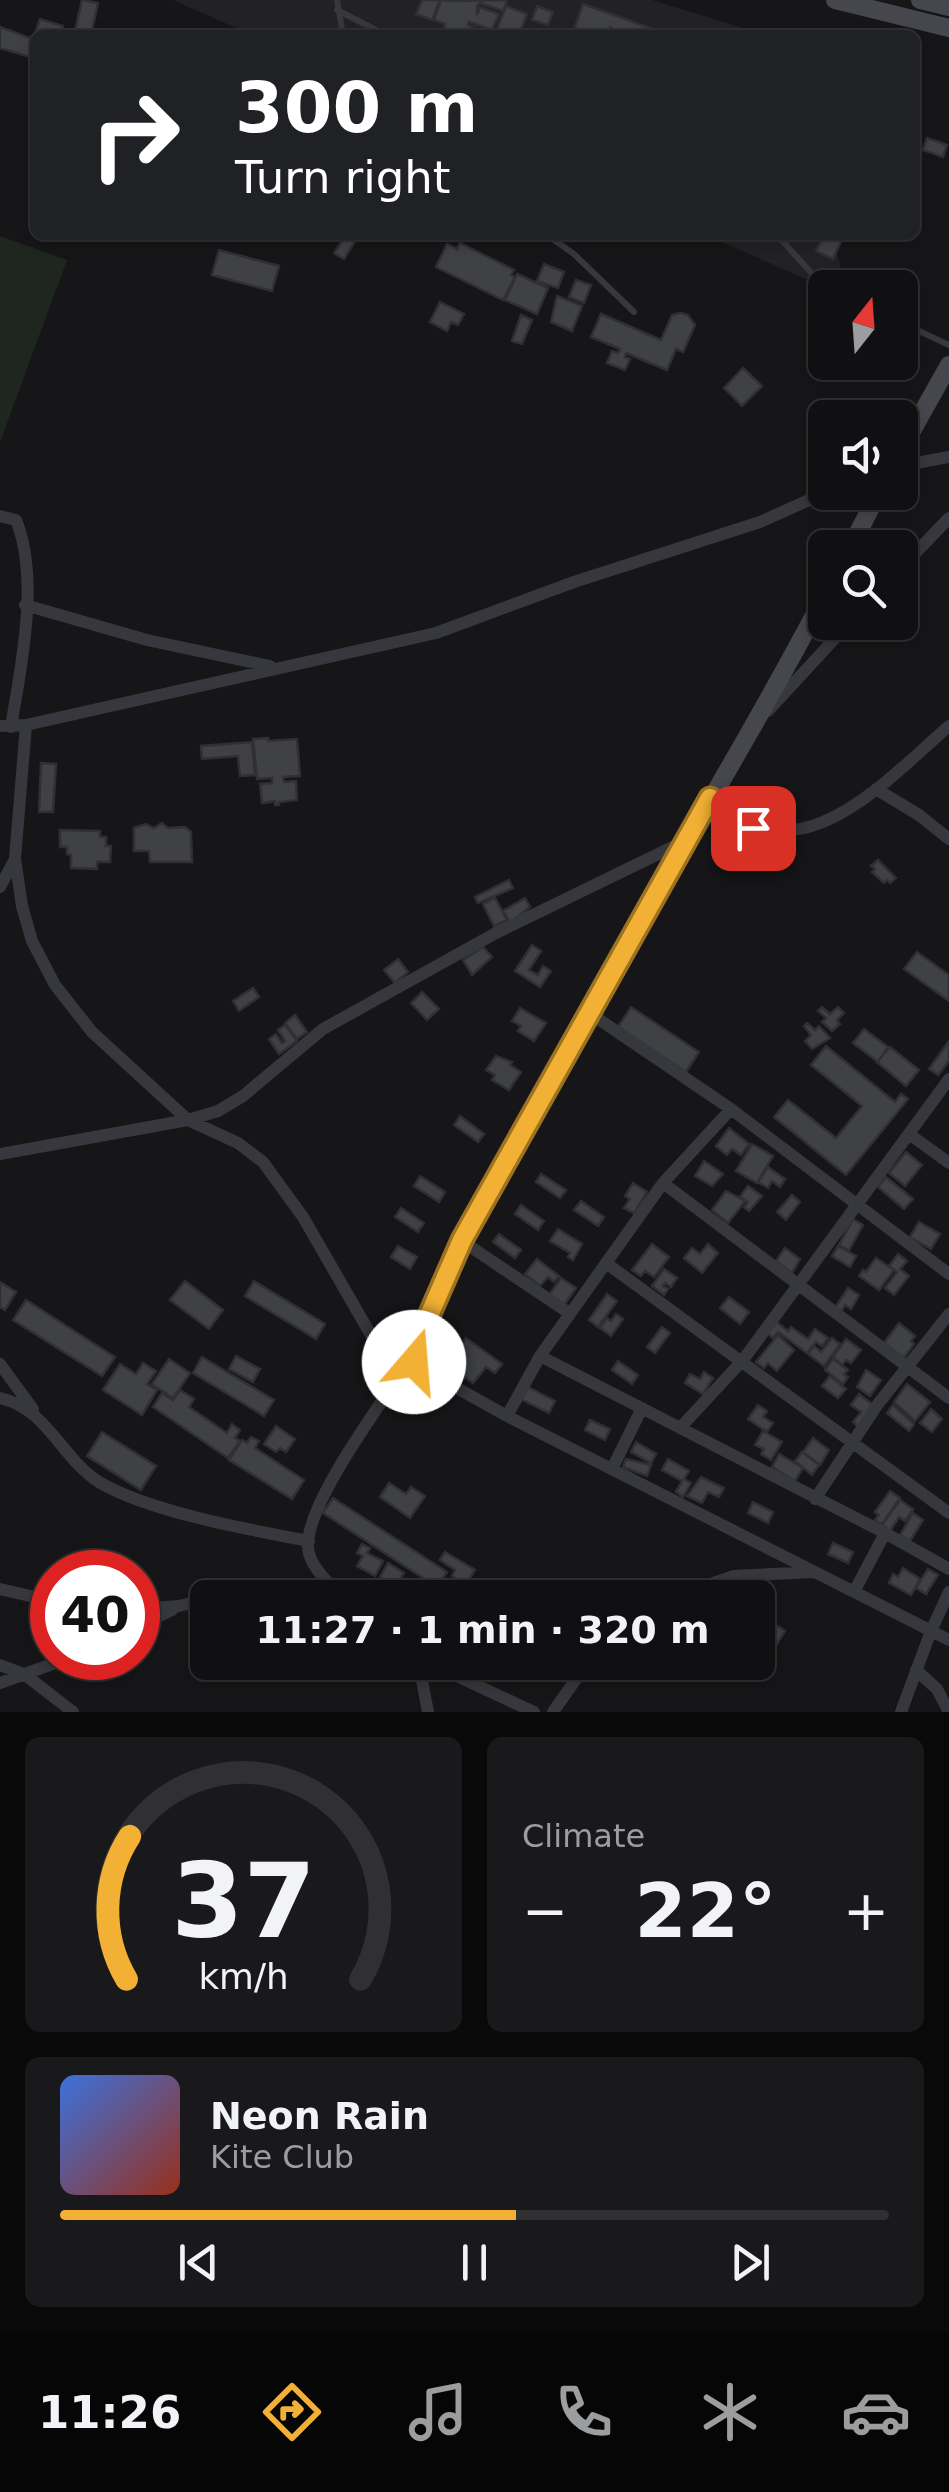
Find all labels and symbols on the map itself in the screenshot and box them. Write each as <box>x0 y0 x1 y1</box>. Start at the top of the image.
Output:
north arrow <box>808 270 918 380</box>
pin <box>711 786 796 871</box>
position arrow <box>362 1310 466 1414</box>
speed limit sign: 40 <box>30 1550 160 1680</box>

